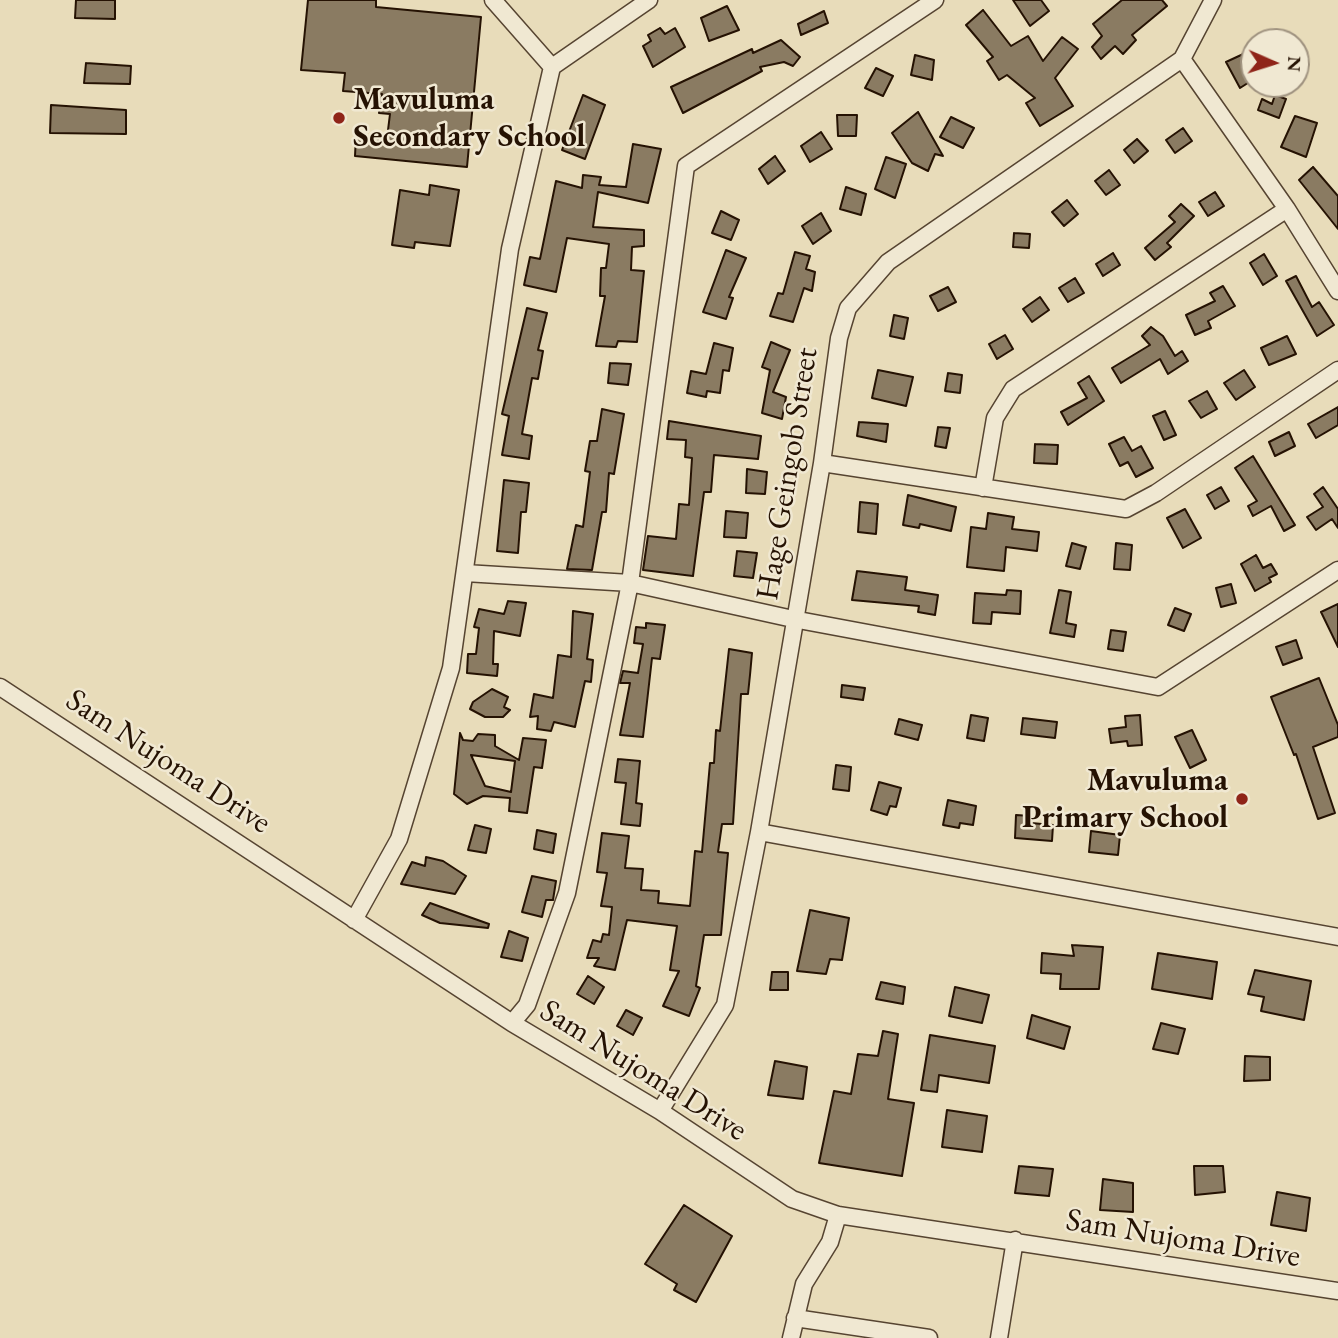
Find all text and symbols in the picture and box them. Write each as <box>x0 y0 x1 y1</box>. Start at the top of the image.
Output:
north arrow <box>1240 28 1310 98</box>
text: N <box>1282 56 1307 72</box>
place label: Mavuluma Secondary School <box>353 81 585 156</box>
marker: Mavuluma Secondary School <box>331 110 347 126</box>
street label: Hage Geingob Street <box>749 345 827 603</box>
street label: Sam Nujoma Drive <box>58 681 278 843</box>
place label: Mavuluma Primary School <box>1022 762 1228 837</box>
marker: Mavuluma Primary School <box>1234 791 1250 807</box>
street label: Sam Nujoma Drive <box>532 992 754 1150</box>
street label: Sam Nujoma Drive <box>1063 1202 1303 1276</box>

